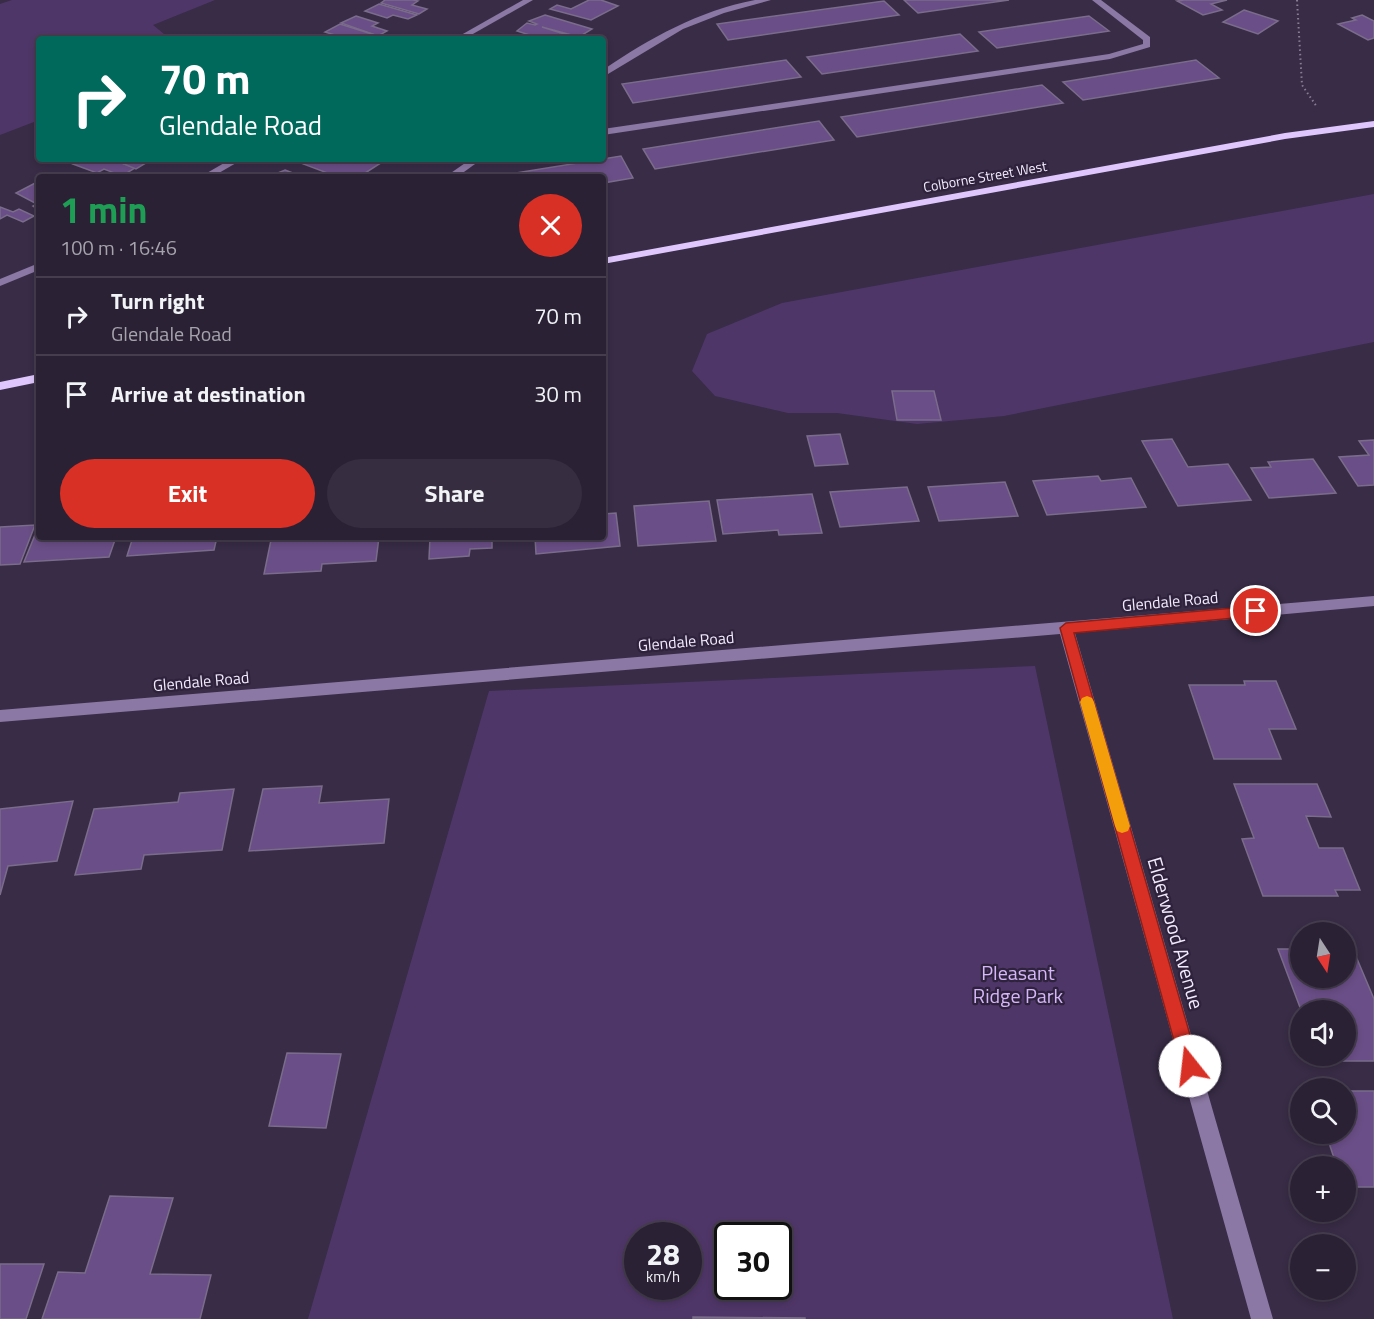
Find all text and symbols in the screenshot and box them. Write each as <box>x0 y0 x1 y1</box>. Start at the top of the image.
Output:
text: 70 m <box>159 46 251 110</box>
icon: right <box>60 60 138 138</box>
text: Glendale Road <box>159 104 322 145</box>
street label: Colborne Street West <box>922 155 1049 197</box>
text: 1 min <box>60 182 147 237</box>
button: close <box>519 194 582 257</box>
text: 100 m · 16:46 <box>60 232 177 263</box>
text: Turn right <box>111 284 205 318</box>
text: 70 m <box>534 299 582 333</box>
icon: right <box>60 300 93 333</box>
text: Glendale Road <box>111 318 232 349</box>
text: Arrive at destination <box>111 377 306 411</box>
text: 30 m <box>534 377 582 411</box>
icon: arrive <box>60 378 93 411</box>
button: Exit <box>60 459 315 528</box>
button: Share <box>327 459 582 528</box>
street label: Glendale Road <box>1121 585 1219 617</box>
pin <box>1230 585 1281 636</box>
icon: arrive <box>1239 594 1272 627</box>
street label: Glendale Road <box>637 625 735 657</box>
street label: Glendale Road <box>152 665 250 697</box>
street label: Elderwood Avenue <box>1139 853 1213 1013</box>
north arrow <box>1290 922 1356 988</box>
map controls <box>1290 922 1356 1300</box>
park label: Pleasant Ridge Park <box>973 957 1064 1011</box>
button: sound <box>1290 1000 1356 1066</box>
position arrow <box>1158 1034 1222 1098</box>
button: search <box>1290 1078 1356 1144</box>
button: + <box>1290 1156 1356 1222</box>
speed limit sign: 30 <box>714 1222 792 1300</box>
text: 28 <box>646 1231 680 1277</box>
button: − <box>1290 1234 1356 1300</box>
text: km/h <box>646 1265 680 1288</box>

